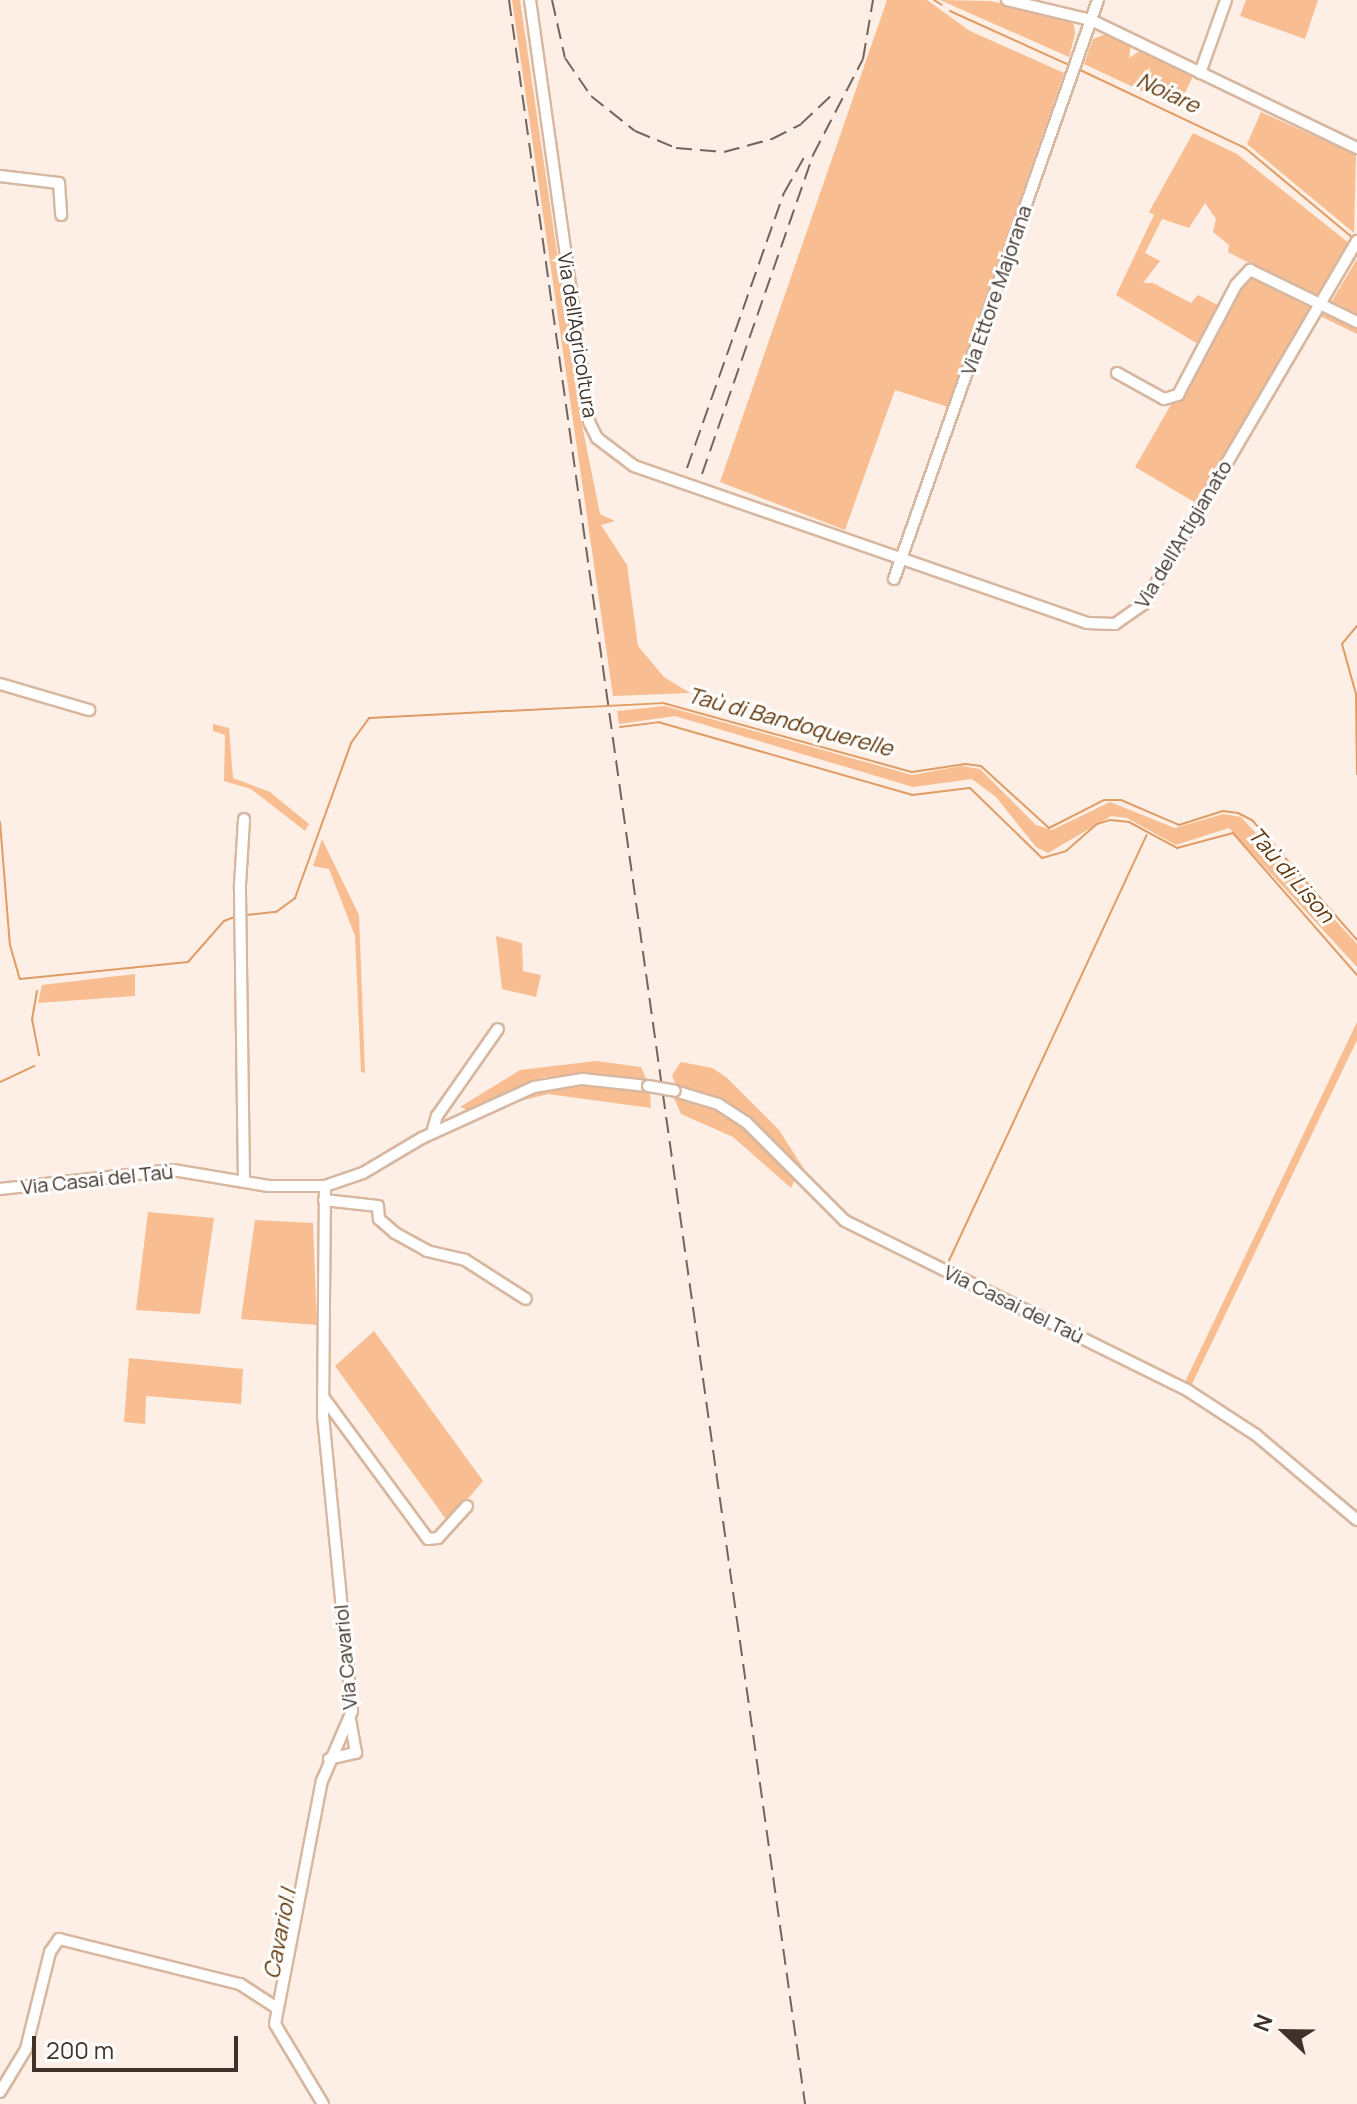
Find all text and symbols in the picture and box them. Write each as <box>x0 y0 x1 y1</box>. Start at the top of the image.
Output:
water label: Noiare <box>1133 67 1203 119</box>
street label: Via Ettore Majorana <box>956 202 1036 378</box>
street label: Via dell'Agricoltura <box>553 251 603 419</box>
street label: Via dell'Artigianato <box>1129 456 1237 612</box>
water label: Taù di Bandoquerelle <box>685 682 895 762</box>
water label: Taù di Lison <box>1242 822 1340 928</box>
street label: Via Casai del Taù <box>20 1159 174 1199</box>
street label: Via Casai del Taù <box>940 1260 1088 1348</box>
street label: Via Cavariol <box>328 1603 362 1711</box>
water label: Cavariol I <box>258 1887 302 1981</box>
north arrow <box>1245 1992 1325 2072</box>
text: N <box>1246 2010 1280 2036</box>
scale bar <box>36 2020 242 2070</box>
text: 200 m <box>46 2033 114 2066</box>

